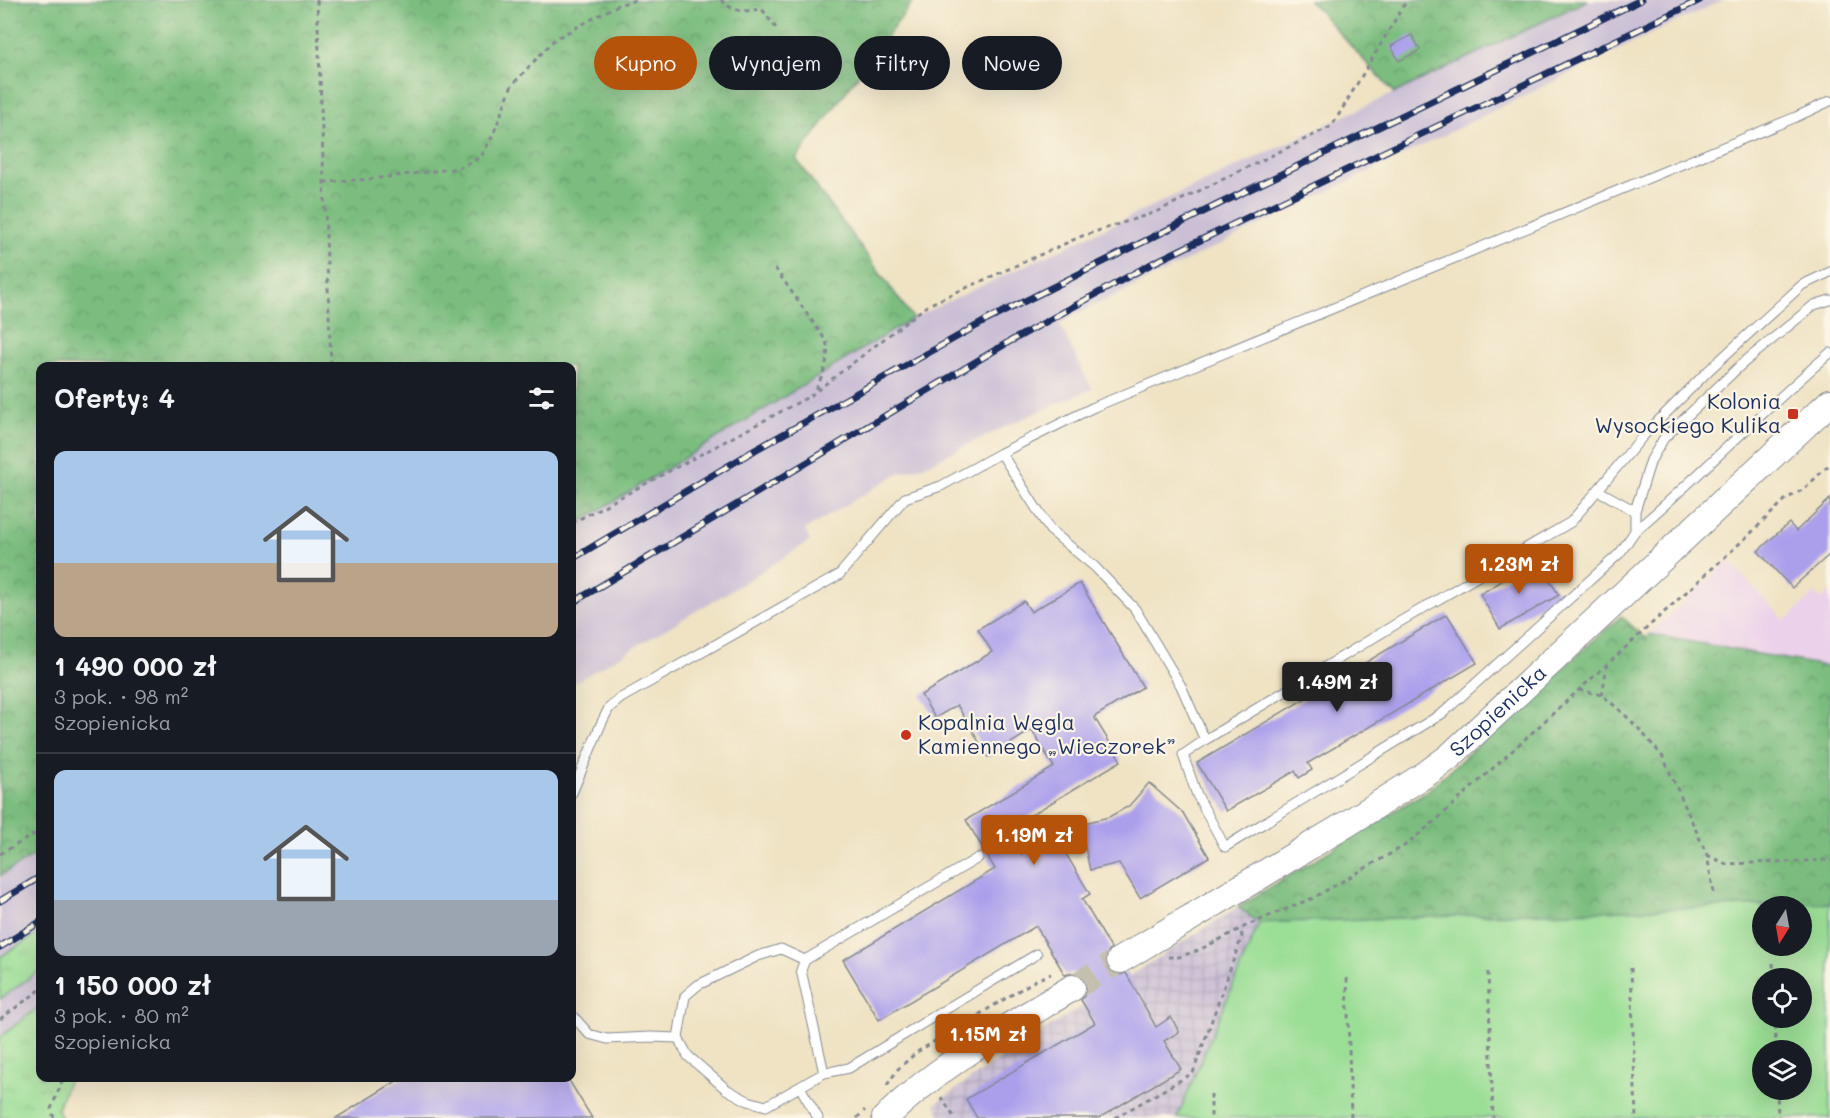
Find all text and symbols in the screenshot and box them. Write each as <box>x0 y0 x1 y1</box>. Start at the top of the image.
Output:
chip: Kupno <box>594 36 697 90</box>
chip: Wynajem <box>709 36 842 90</box>
chip: Filtry <box>854 36 950 90</box>
chip: Nowe <box>962 36 1062 90</box>
text: Oferty: 4 <box>54 381 175 415</box>
icon: filters <box>525 382 558 415</box>
place label: Kolonia Wysockiego Kulika <box>1594 387 1781 438</box>
marker: Kolonia Wysockiego Kulika <box>1786 407 1800 421</box>
icon: home <box>252 490 360 598</box>
pin: 1.23M zł <box>1457 544 1581 595</box>
text: 1.23M zł <box>1479 550 1559 576</box>
text: 1 490 000 zł <box>54 649 217 683</box>
street label: Szopienicka <box>1443 658 1551 762</box>
pin: 1.49M zł <box>1275 662 1399 713</box>
text: 1.49M zł <box>1296 668 1378 694</box>
text: 3 pok. · 98 m² <box>54 683 188 709</box>
place label: Kopalnia Węgla Kamiennego „Wieczorek” <box>918 708 1176 759</box>
text: Szopienicka <box>54 709 171 735</box>
marker: Kopalnia Węgla Kamiennego „Wieczorek” <box>899 728 913 742</box>
icon: home <box>252 809 360 917</box>
pin: 1.19M zł <box>972 815 1096 866</box>
text: 1.19M zł <box>995 821 1073 847</box>
north arrow <box>1752 896 1812 956</box>
map controls <box>1752 896 1812 1100</box>
text: 1 150 000 zł <box>54 968 211 1002</box>
button: locate <box>1752 968 1812 1028</box>
text: 3 pok. · 80 m² <box>54 1002 189 1028</box>
pin: 1.15M zł <box>926 1014 1050 1065</box>
text: 1.15M zł <box>949 1020 1027 1046</box>
text: Szopienicka <box>54 1028 171 1054</box>
button: layers <box>1752 1040 1812 1100</box>

